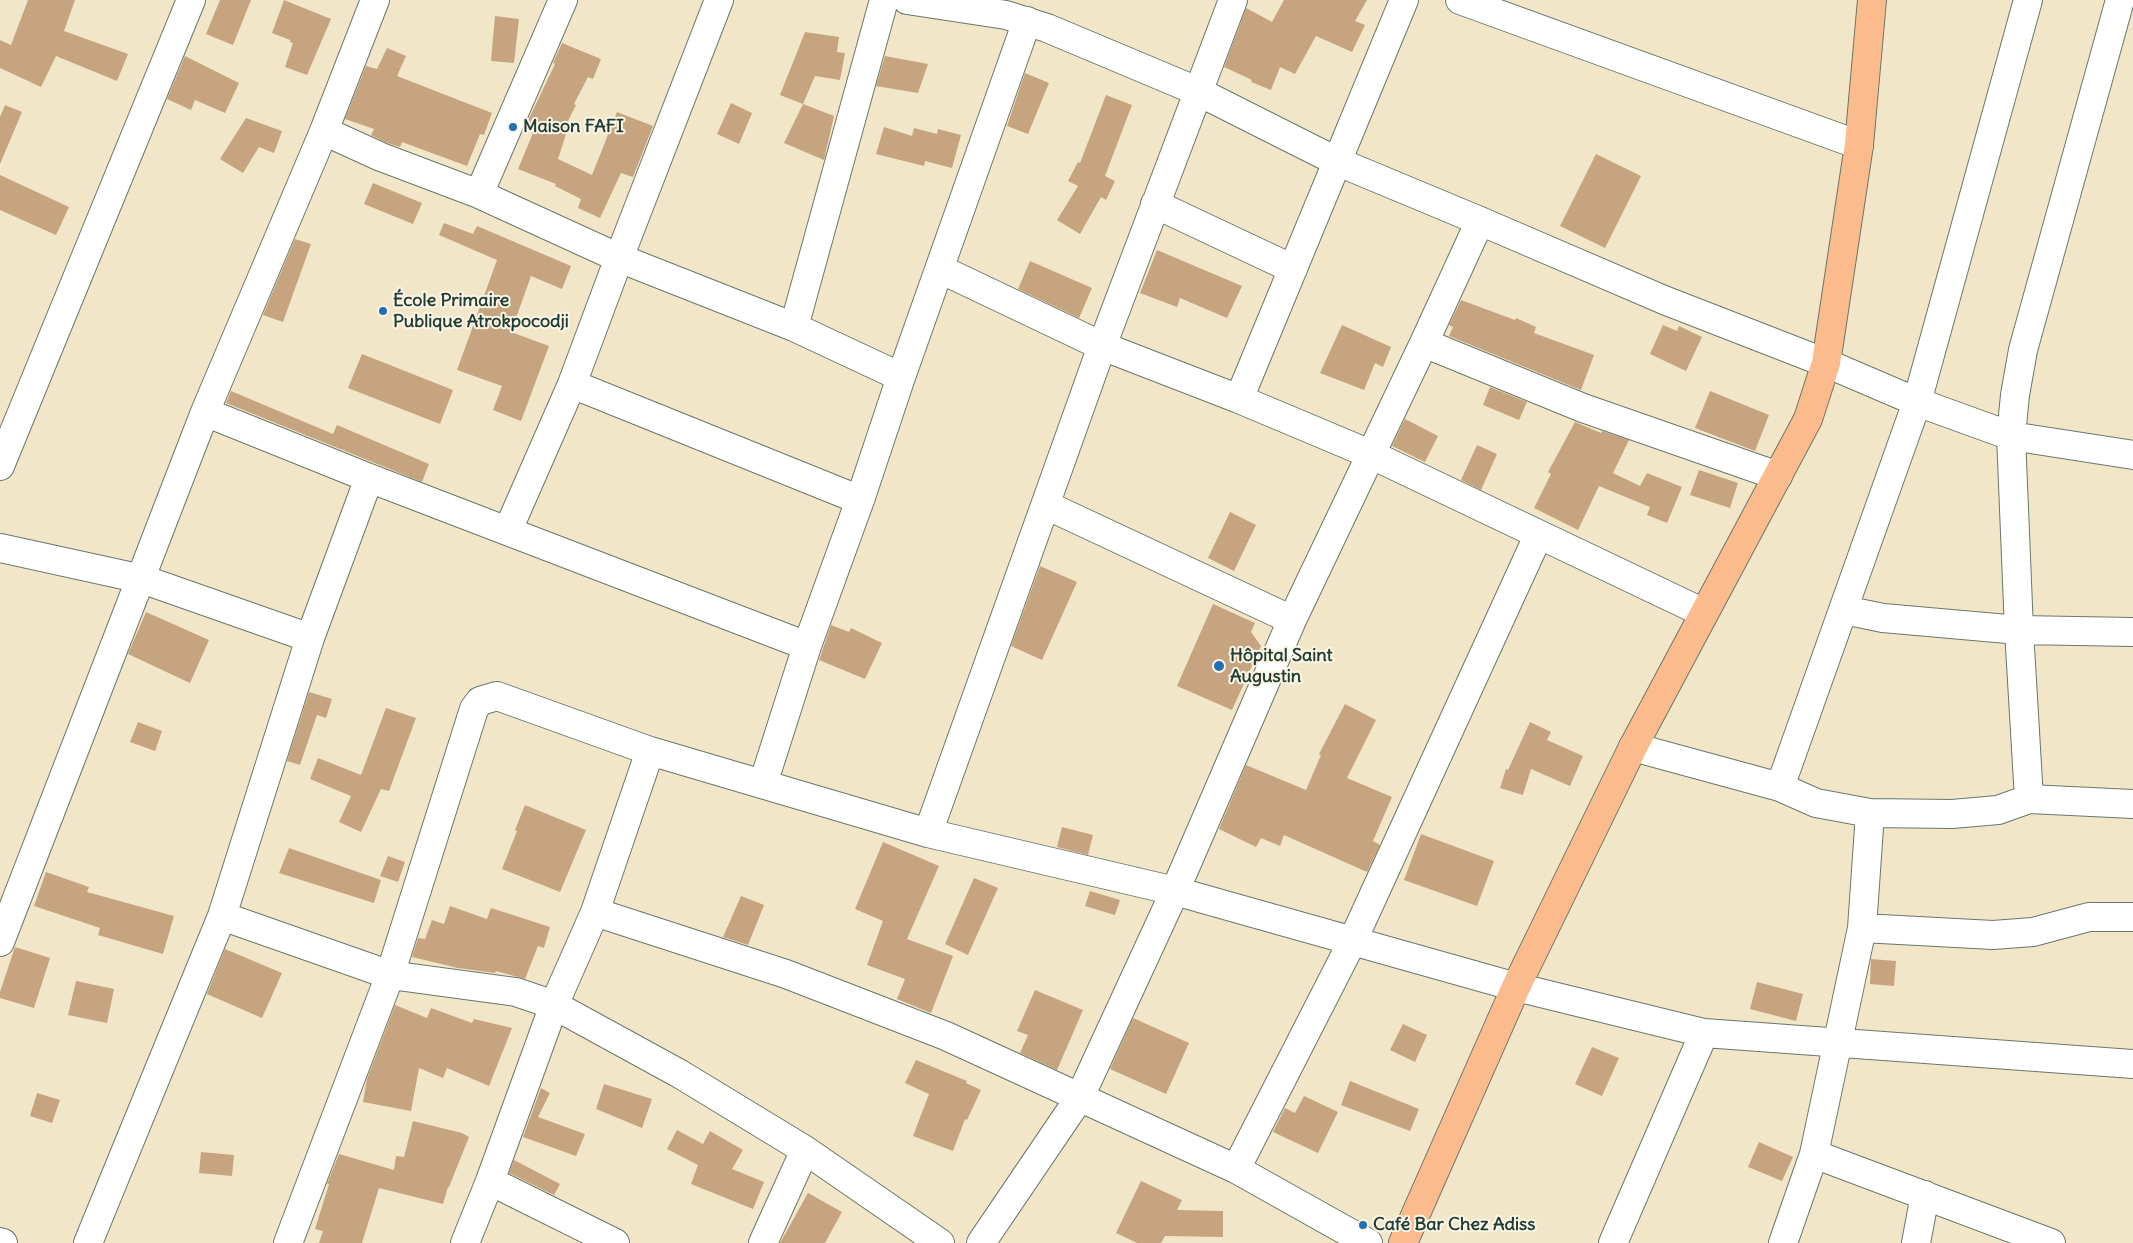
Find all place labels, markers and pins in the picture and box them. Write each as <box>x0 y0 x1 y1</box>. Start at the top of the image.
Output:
place label: Maison FAFI <box>523 116 624 138</box>
marker: Maison FAFI <box>507 121 519 133</box>
place label: École Primaire Publique Atrokpocodji <box>393 290 569 332</box>
marker: École Primaire Publique Atrokpocodji <box>377 305 389 317</box>
place label: Hôpital Saint Augustin <box>1230 645 1333 688</box>
marker: Hôpital Saint Augustin <box>1212 659 1226 673</box>
place label: Café Bar Chez Adiss <box>1373 1214 1535 1236</box>
marker: Café Bar Chez Adiss <box>1357 1219 1369 1231</box>

